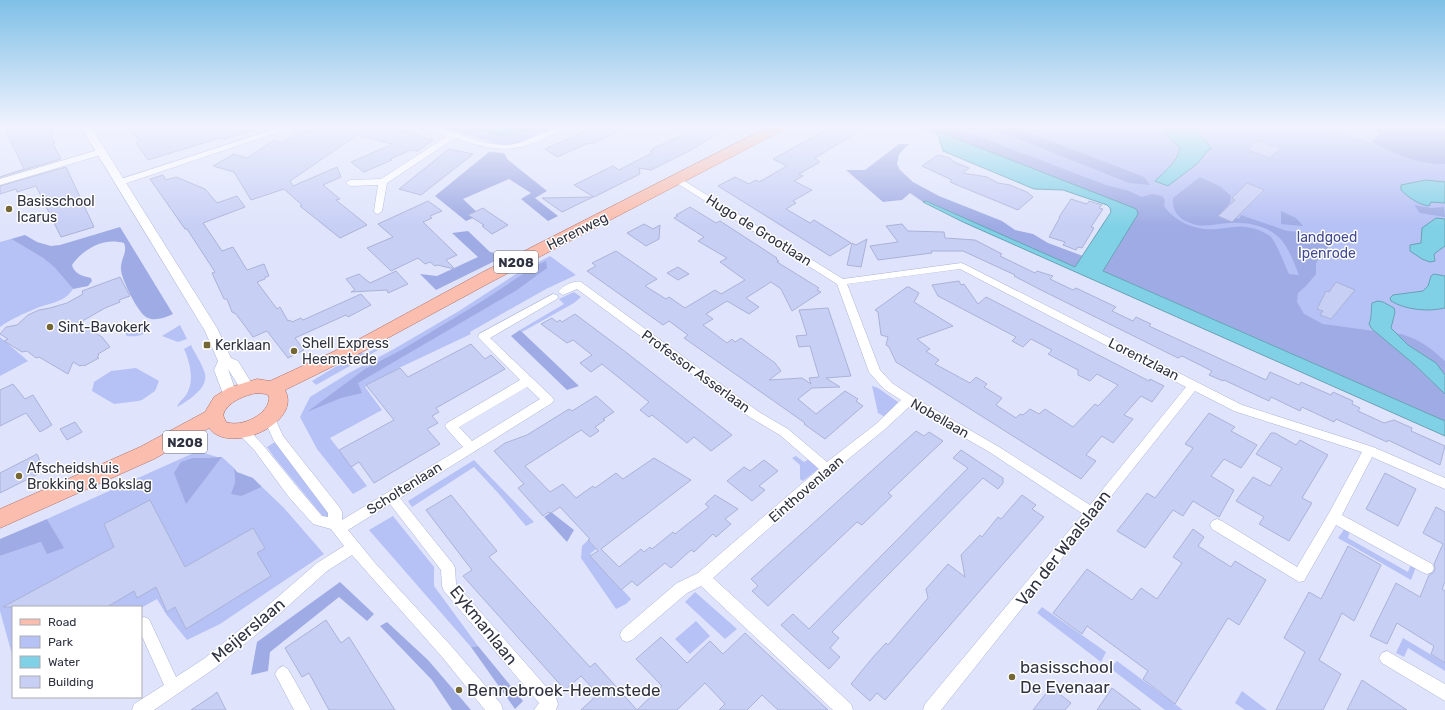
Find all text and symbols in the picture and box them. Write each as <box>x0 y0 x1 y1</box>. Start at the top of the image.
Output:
street label: Hugo de Grootlaan <box>703 191 815 270</box>
place label: Basisschool Icarus <box>17 193 95 226</box>
marker: Basisschool Icarus <box>4 204 14 214</box>
street label: Herenweg <box>544 209 611 254</box>
park label: landgoed Ipenrode <box>1297 229 1357 262</box>
road number: N208 <box>494 251 538 273</box>
place label: Sint-Bavokerk <box>58 319 151 336</box>
marker: Sint-Bavokerk <box>45 322 55 332</box>
street label: Professor Asserlaan <box>638 326 753 416</box>
street label: Lorentzlaan <box>1106 334 1182 385</box>
place label: Shell Express Heemstede <box>302 335 389 368</box>
place label: Kerklaan <box>215 337 271 354</box>
marker: Kerklaan <box>202 340 212 350</box>
marker: Shell Express Heemstede <box>289 346 299 356</box>
street label: Nobellaan <box>907 395 972 442</box>
road number: N208 <box>163 431 207 453</box>
street label: Einthovenlaan <box>766 452 847 526</box>
street label: Scholtenlaan <box>363 459 445 518</box>
place label: Afscheidshuis Brokking & Bokslag <box>27 460 152 493</box>
marker: Afscheidshuis Brokking & Bokslag <box>14 471 24 481</box>
street label: Van der Waalslaan <box>1012 486 1114 610</box>
street label: Eykmanlaan <box>446 581 522 669</box>
street label: Meijerslaan <box>207 594 289 666</box>
legend <box>12 606 142 698</box>
text: Road <box>48 615 76 629</box>
text: Park <box>48 635 74 649</box>
text: Water <box>48 655 80 669</box>
place label: basisschool De Evenaar <box>1020 657 1113 697</box>
marker: basisschool De Evenaar <box>1007 672 1017 682</box>
text: Building <box>48 675 94 689</box>
place label: Bennebroek-Heemstede <box>467 680 661 700</box>
marker: Bennebroek-Heemstede <box>454 685 464 695</box>

